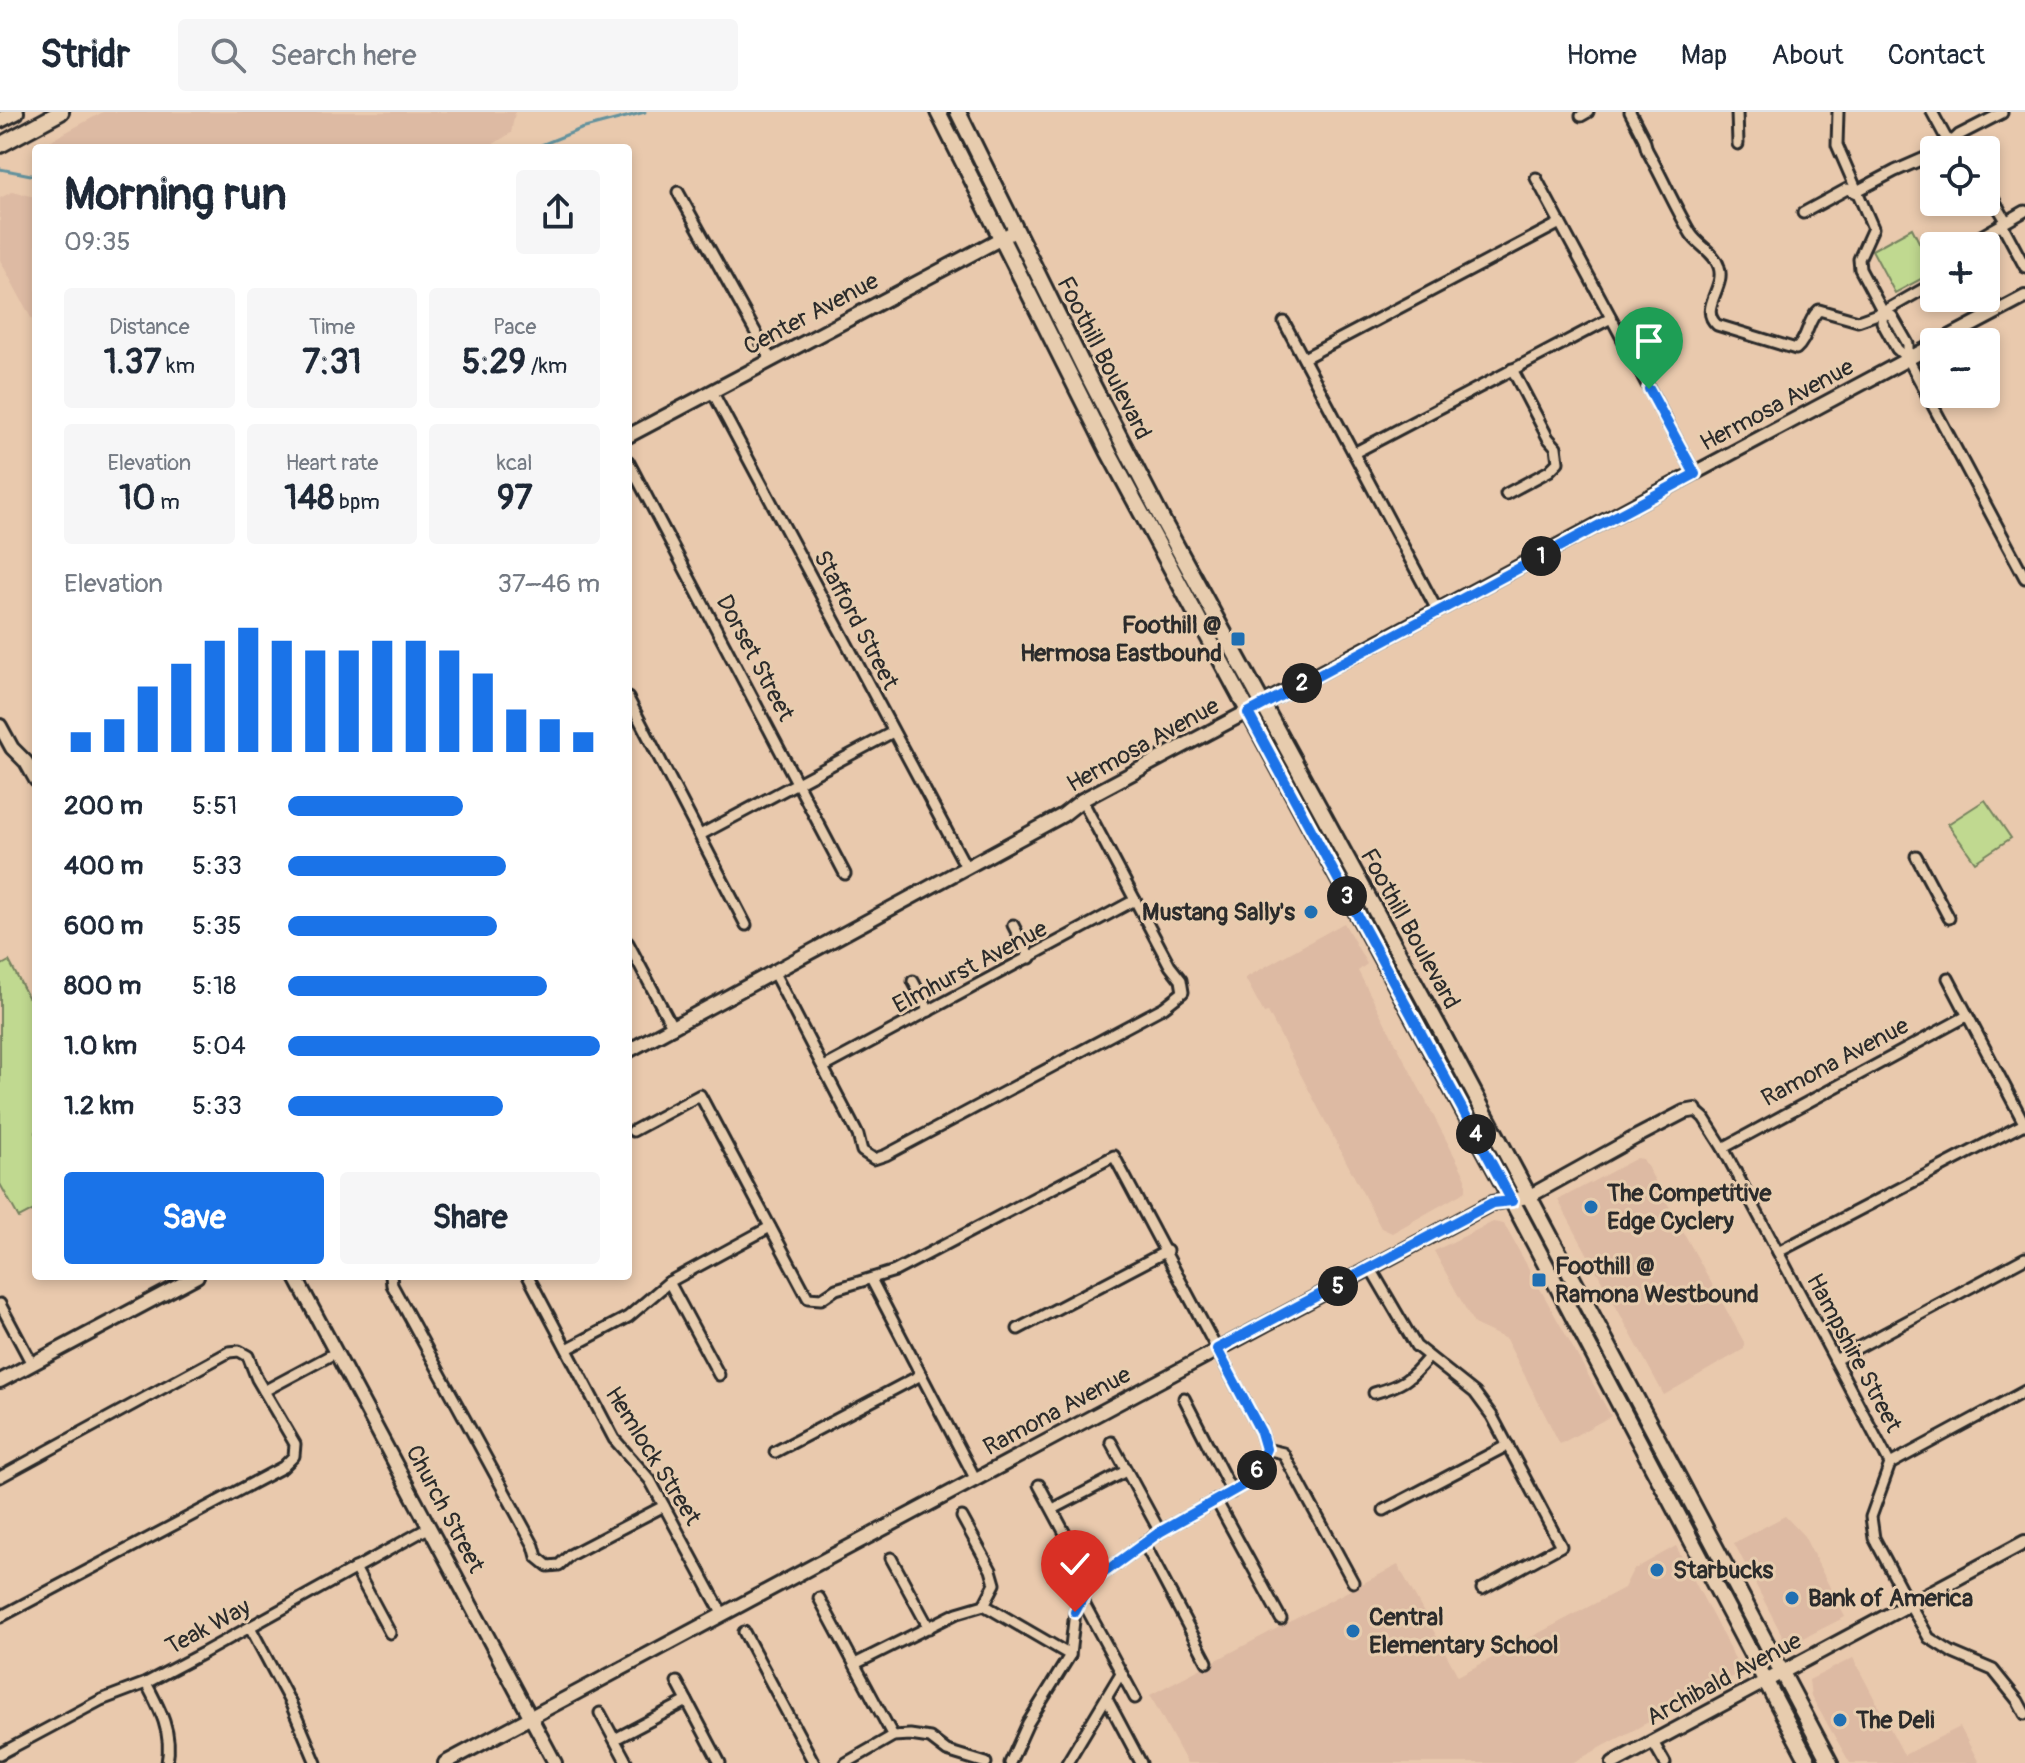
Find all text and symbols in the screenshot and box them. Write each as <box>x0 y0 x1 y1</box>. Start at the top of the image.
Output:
search box <box>178 19 738 91</box>
text: Stridr <box>40 31 130 79</box>
icon: search <box>206 33 250 77</box>
text: Search here <box>270 37 417 74</box>
text: Home <box>1566 38 1637 73</box>
text: Map <box>1681 38 1727 73</box>
text: About <box>1771 38 1844 73</box>
text: Contact <box>1888 38 1985 73</box>
map controls <box>1920 136 2000 408</box>
button: locate <box>1920 136 2000 216</box>
text: Morning run <box>64 168 287 223</box>
button: share <box>516 170 600 254</box>
text: 09:35 <box>64 226 131 258</box>
button: + <box>1920 232 2000 312</box>
street label: Center Avenue <box>739 266 884 362</box>
street label: Foothill Boulevard <box>1050 272 1158 444</box>
pin <box>1615 307 1683 389</box>
text: Distance <box>109 313 190 341</box>
text: Time <box>309 313 355 341</box>
text: Pace <box>493 313 536 341</box>
icon: arrive <box>1627 319 1671 363</box>
button: − <box>1920 328 2000 408</box>
text: 1.37 <box>104 341 161 384</box>
text: 7:31 <box>302 341 362 384</box>
text: 5:29 <box>462 341 526 384</box>
text: km <box>161 352 195 380</box>
text: /km <box>526 352 567 380</box>
street label: Hermosa Avenue <box>1695 352 1859 458</box>
text: Elevation <box>107 449 191 477</box>
text: Heart rate <box>286 449 378 477</box>
text: kcal <box>497 449 533 477</box>
text: 10 <box>119 477 155 520</box>
text: 148 <box>284 477 334 520</box>
text: 97 <box>497 477 532 520</box>
text: m <box>155 488 180 516</box>
text: bpm <box>334 488 380 516</box>
pin: 1 <box>1521 536 1561 576</box>
text: 1 <box>1537 542 1545 570</box>
street label: Stafford Street <box>807 545 905 695</box>
text: Elevation <box>64 568 163 600</box>
text: 37–46 m <box>497 568 600 600</box>
street label: Dorset Street <box>710 590 801 726</box>
place label: Foothill @ Hermosa Eastbound <box>1020 611 1222 668</box>
marker: Foothill @ Hermosa Eastbound <box>1229 630 1247 648</box>
pin: 2 <box>1282 663 1322 703</box>
text: 2 <box>1296 669 1308 697</box>
street label: Hermosa Avenue <box>1062 691 1224 799</box>
text: 200 m <box>64 790 143 822</box>
text: 5:51 <box>192 790 237 822</box>
street label: Foothill Boulevard <box>1354 844 1466 1014</box>
text: 400 m <box>64 850 143 882</box>
text: 5:33 <box>192 850 242 882</box>
pin: 3 <box>1327 876 1367 916</box>
text: 3 <box>1341 882 1353 910</box>
place label: Mustang Sally's <box>1142 898 1295 927</box>
marker: Mustang Sally's <box>1302 903 1320 921</box>
text: 600 m <box>64 910 143 942</box>
text: 5:35 <box>192 910 242 942</box>
street label: Elmhurst Avenue <box>888 914 1052 1020</box>
text: 800 m <box>64 970 141 1002</box>
text: 5:18 <box>192 970 236 1002</box>
street label: Ramona Avenue <box>1756 1011 1914 1113</box>
text: 1.0 km <box>64 1030 137 1062</box>
text: 5:04 <box>192 1030 246 1062</box>
text: 1.2 km <box>64 1090 134 1122</box>
text: 5:33 <box>192 1090 242 1122</box>
pin: 4 <box>1456 1114 1496 1154</box>
text: 4 <box>1470 1120 1482 1148</box>
button: Save <box>64 1172 324 1264</box>
button: Share <box>340 1172 600 1264</box>
place label: The Competitive Edge Cyclery <box>1606 1179 1772 1236</box>
marker: The Competitive Edge Cyclery <box>1582 1198 1600 1216</box>
place label: Foothill @ Ramona Westbound <box>1555 1252 1759 1309</box>
pin: 5 <box>1318 1266 1358 1306</box>
street label: Hampshire Street <box>1800 1269 1908 1438</box>
marker: Foothill @ Ramona Westbound <box>1530 1271 1548 1289</box>
text: 5 <box>1332 1272 1344 1300</box>
street label: Ramona Avenue <box>978 1360 1136 1462</box>
street label: Hemlock Street <box>599 1381 707 1531</box>
street label: Church Street <box>399 1440 491 1578</box>
pin: 6 <box>1237 1450 1277 1490</box>
text: 6 <box>1251 1456 1263 1484</box>
pin <box>1041 1530 1109 1612</box>
icon: check <box>1053 1542 1097 1586</box>
place label: Starbucks <box>1673 1556 1773 1585</box>
marker: Starbucks <box>1648 1561 1666 1579</box>
place label: Bank of America <box>1808 1584 1973 1613</box>
marker: Bank of America <box>1783 1589 1801 1607</box>
street label: Teak Way <box>161 1593 255 1661</box>
place label: Central Elementary School <box>1369 1603 1559 1660</box>
marker: Central Elementary School <box>1344 1622 1362 1640</box>
street label: Archibald Avenue <box>1641 1626 1807 1732</box>
place label: The Deli <box>1855 1706 1934 1735</box>
marker: The Deli <box>1831 1711 1849 1729</box>

